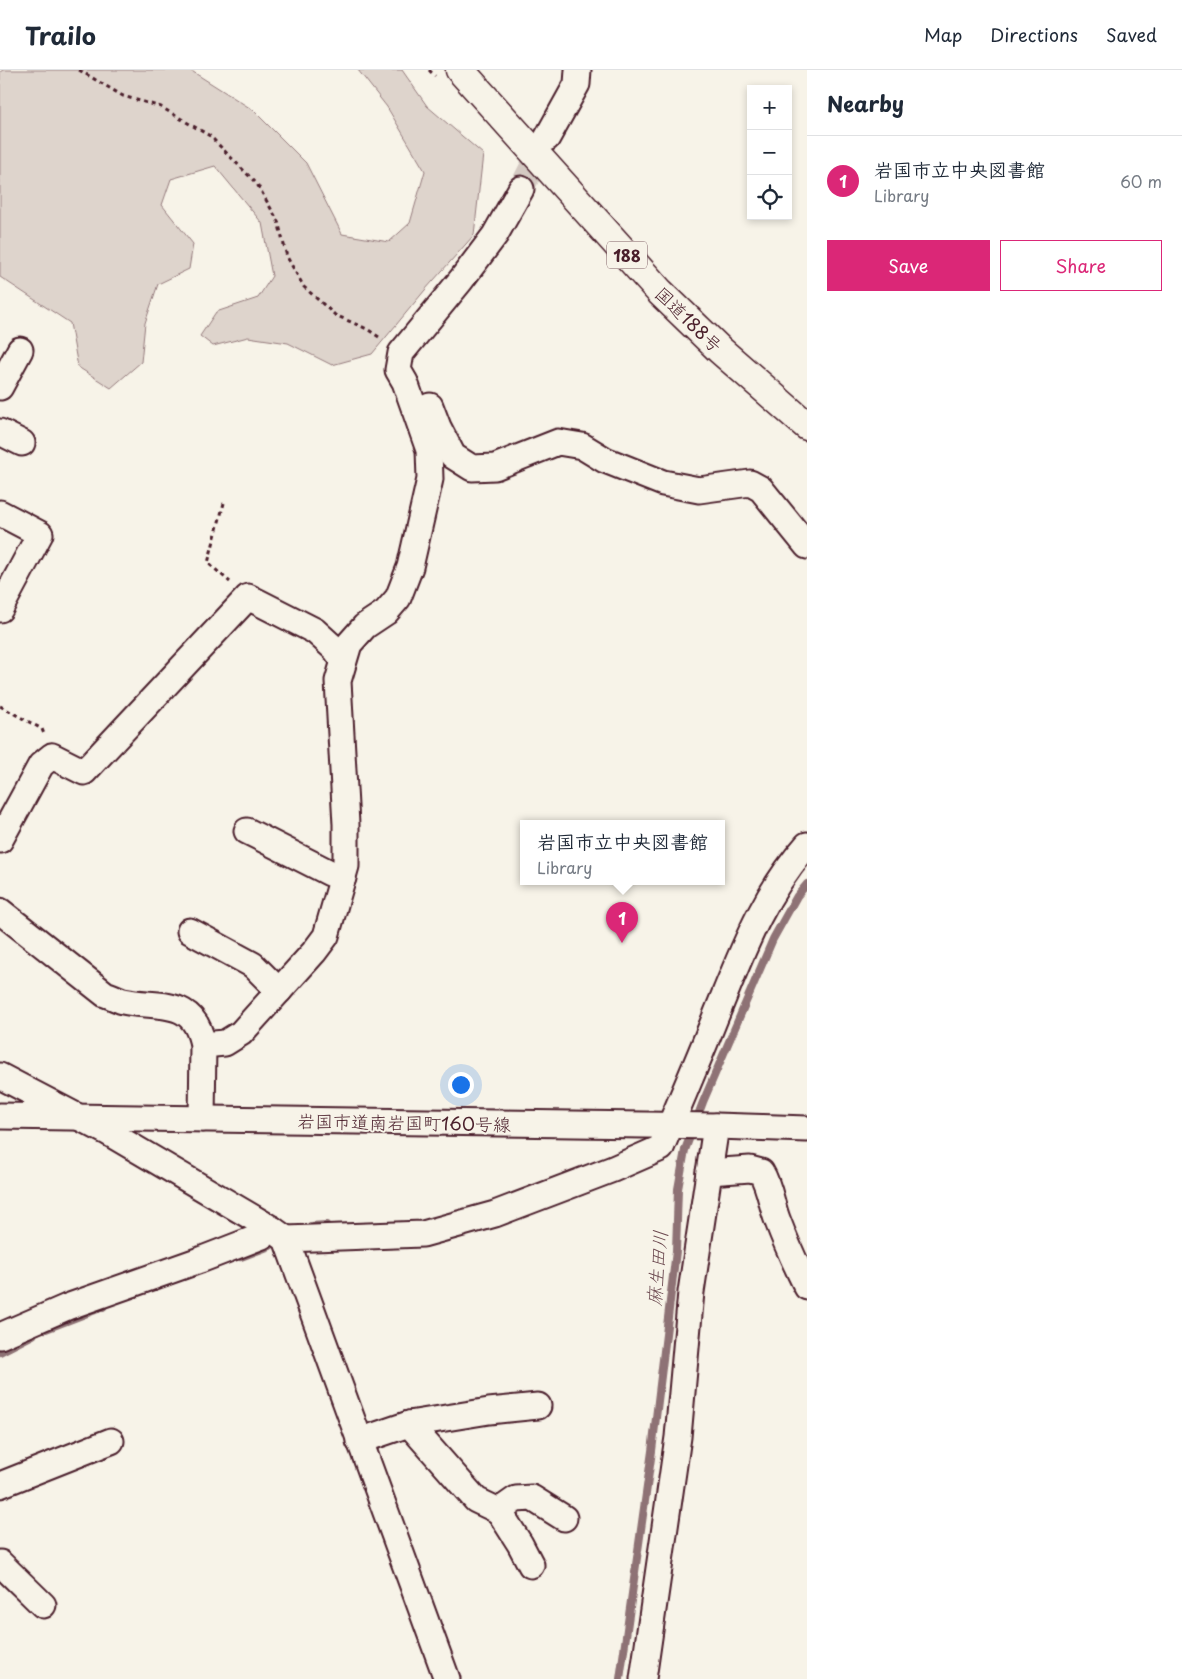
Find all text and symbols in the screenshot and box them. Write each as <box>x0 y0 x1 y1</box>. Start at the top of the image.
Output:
text: Trailo <box>25 17 96 53</box>
text: Map <box>924 21 962 48</box>
text: Directions <box>990 21 1078 48</box>
text: Saved <box>1106 21 1157 48</box>
map controls <box>747 85 792 220</box>
button: + <box>747 85 792 130</box>
text: Nearby <box>827 87 904 119</box>
button: − <box>747 130 792 175</box>
text: 岩国市立中央図書館 <box>874 155 1045 183</box>
text: 1 <box>839 169 847 193</box>
text: 60 m <box>1120 169 1162 193</box>
button: locate <box>747 175 792 220</box>
text: Library <box>874 183 929 207</box>
button: Save <box>827 240 990 291</box>
button: Share <box>1000 240 1162 291</box>
road number: 188 <box>607 242 647 268</box>
street label: 国道188号 <box>649 280 729 358</box>
popup <box>520 820 725 885</box>
text: 岩国市立中央図書館 <box>537 827 708 855</box>
text: Library <box>537 855 592 879</box>
pin: 1 <box>606 902 638 943</box>
your location <box>448 1072 474 1098</box>
street label: 岩国市道南岩国町160号線 <box>297 1107 511 1137</box>
water label: 麻生田川 <box>639 1229 673 1307</box>

